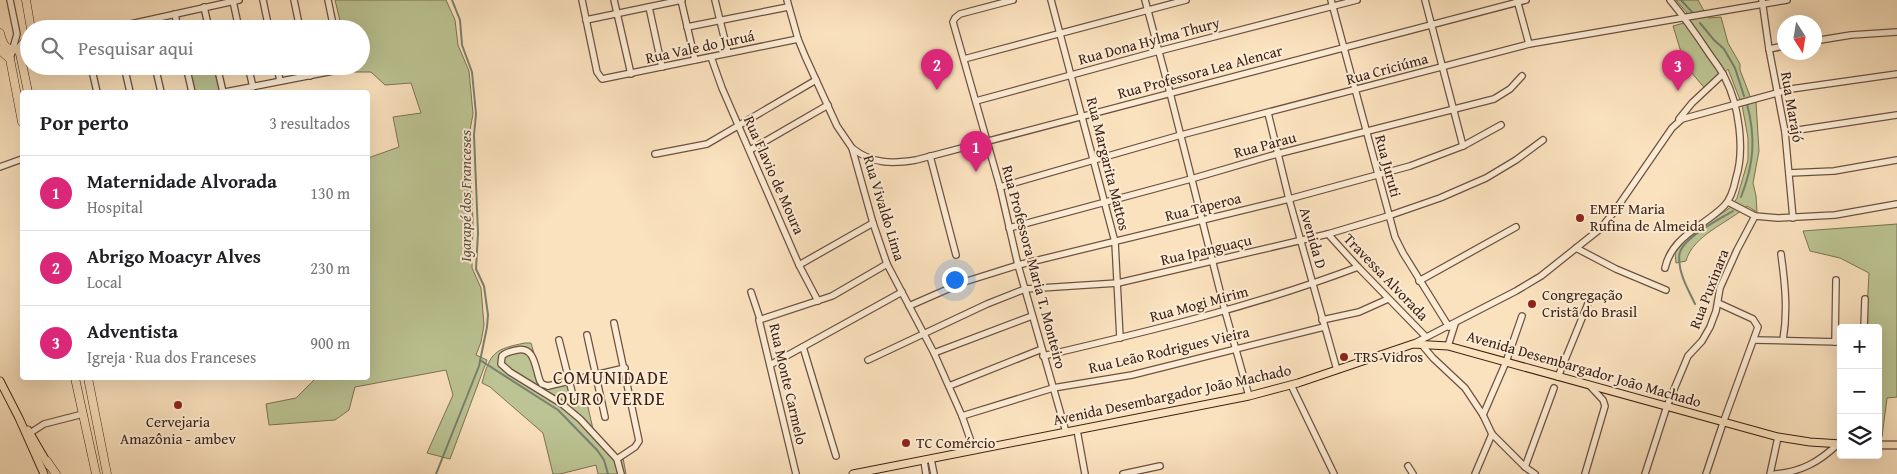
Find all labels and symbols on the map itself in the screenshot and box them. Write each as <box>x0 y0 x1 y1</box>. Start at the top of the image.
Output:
street label: Rua Dona Hylma Thury <box>1076 11 1222 70</box>
north arrow <box>1777 15 1822 60</box>
street label: Rua Vale do Juruá <box>643 25 756 68</box>
street label: Rua Professora Lea Alencar <box>1115 39 1285 104</box>
street label: Rua Criciúma <box>1344 48 1430 90</box>
pin: 2 <box>921 49 953 90</box>
pin: 3 <box>1662 50 1694 91</box>
street label: Rua Marajó <box>1776 70 1809 144</box>
street label: Rua Margarita Mattos <box>1082 95 1135 233</box>
street label: Rua Flavio de Moura <box>739 112 810 237</box>
street label: Rua Parau <box>1231 126 1299 163</box>
water label: Igarapé dos Franceses <box>453 130 477 262</box>
pin: 1 <box>960 131 992 172</box>
street label: Rua Juruti <box>1370 132 1407 199</box>
street label: Rua Vivaldo Lima <box>858 152 911 263</box>
street label: Rua Professora Maria T. Monteiro <box>997 163 1072 371</box>
street label: Rua Taperoa <box>1163 187 1243 226</box>
place label: EMEF Maria Rufina de Almeida <box>1590 198 1705 236</box>
street label: Avenida D <box>1295 205 1332 271</box>
marker: EMEF Maria Rufina de Almeida <box>1574 212 1586 224</box>
street label: Travessa Alvorada <box>1339 228 1434 325</box>
street label: Rua Ipanguaçu <box>1158 229 1254 270</box>
street label: Rua Puxinara <box>1684 246 1733 332</box>
your location <box>942 267 968 293</box>
street label: Rua Mogi Mirim <box>1147 280 1251 327</box>
place label: Congregação Cristã do Brasil <box>1542 284 1637 322</box>
marker: Congregação Cristã do Brasil <box>1526 298 1538 310</box>
street label: Rua Monte Carmelo <box>764 321 813 447</box>
street label: Rua Leão Rodrigues Vieira <box>1086 321 1251 378</box>
street label: Avenida Desembargador João Machado <box>1464 325 1704 412</box>
place label: TRS Vidros <box>1354 346 1423 367</box>
marker: TRS Vidros <box>1338 351 1350 363</box>
street label: Avenida Desembargador João Machado <box>1051 359 1293 430</box>
district label: COMUNIDADE OURO VERDE <box>553 364 669 412</box>
marker: Cervejaria Amazônia - ambev <box>172 399 184 411</box>
place label: Cervejaria Amazônia - ambev <box>120 411 236 449</box>
place label: TC Comércio <box>916 432 996 453</box>
marker: TC Comércio <box>900 437 912 449</box>

